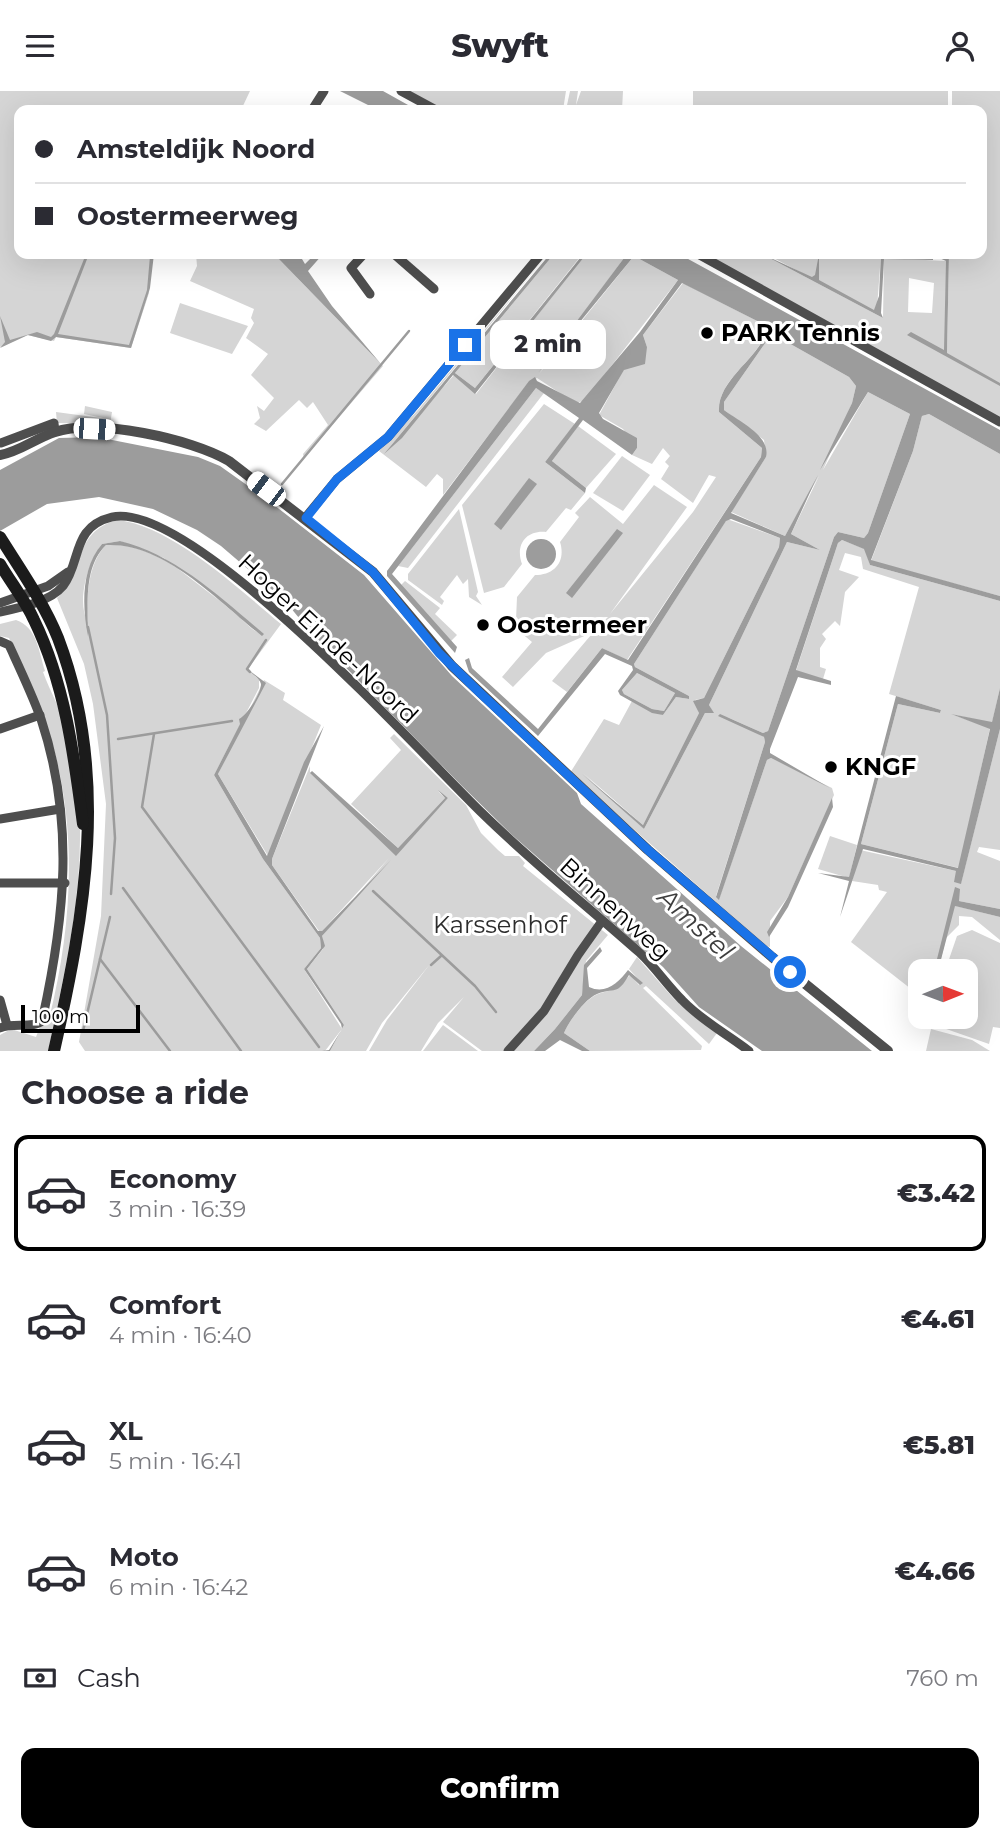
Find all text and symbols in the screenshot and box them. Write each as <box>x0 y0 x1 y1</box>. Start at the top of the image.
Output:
text: Swyft <box>451 26 549 65</box>
icon: menu <box>21 27 59 65</box>
icon: person <box>941 27 979 65</box>
text: Amsteldijk Noord <box>77 133 315 165</box>
text: Oostermeerweg <box>77 200 299 232</box>
place label: PARK Tennis <box>721 318 880 347</box>
callout: 2 min <box>490 321 605 369</box>
marker: PARK Tennis <box>699 325 715 341</box>
route end <box>449 329 481 361</box>
text: 2 min <box>514 330 582 358</box>
car <box>73 417 116 441</box>
car <box>243 468 290 510</box>
street label: Hoger Einde-Noord <box>232 548 424 730</box>
place label: Oostermeer <box>497 610 647 639</box>
marker: Oostermeer <box>475 617 491 633</box>
place label: KNGF <box>845 752 916 781</box>
marker: KNGF <box>823 759 839 775</box>
street label: Binnenweg <box>554 851 677 966</box>
water label: Amstel <box>650 880 740 967</box>
park label: Karssenhof <box>433 910 568 939</box>
route start <box>774 956 806 988</box>
north arrow <box>908 959 978 1029</box>
map controls <box>908 959 978 1029</box>
scale bar <box>21 1002 140 1034</box>
text: 100 m <box>32 1005 89 1028</box>
text: Choose a ride <box>21 1073 249 1112</box>
icon: car <box>25 1162 88 1225</box>
text: Economy <box>109 1163 236 1195</box>
text: €3.42 <box>897 1177 975 1209</box>
text: 3 min · 16:39 <box>109 1195 246 1223</box>
icon: car <box>25 1288 88 1351</box>
text: Comfort <box>109 1289 221 1321</box>
text: €4.61 <box>901 1303 975 1335</box>
text: 4 min · 16:40 <box>109 1321 252 1349</box>
icon: car <box>25 1414 88 1477</box>
text: XL <box>109 1415 143 1447</box>
text: €5.81 <box>903 1429 975 1461</box>
text: 5 min · 16:41 <box>109 1447 242 1475</box>
icon: car <box>25 1540 88 1603</box>
text: Moto <box>109 1541 179 1573</box>
text: €4.66 <box>894 1555 975 1587</box>
text: 6 min · 16:42 <box>109 1573 248 1601</box>
icon: cash <box>21 1659 59 1697</box>
text: Cash <box>77 1662 141 1694</box>
text: 760 m <box>906 1664 979 1692</box>
button: Confirm <box>21 1748 979 1828</box>

